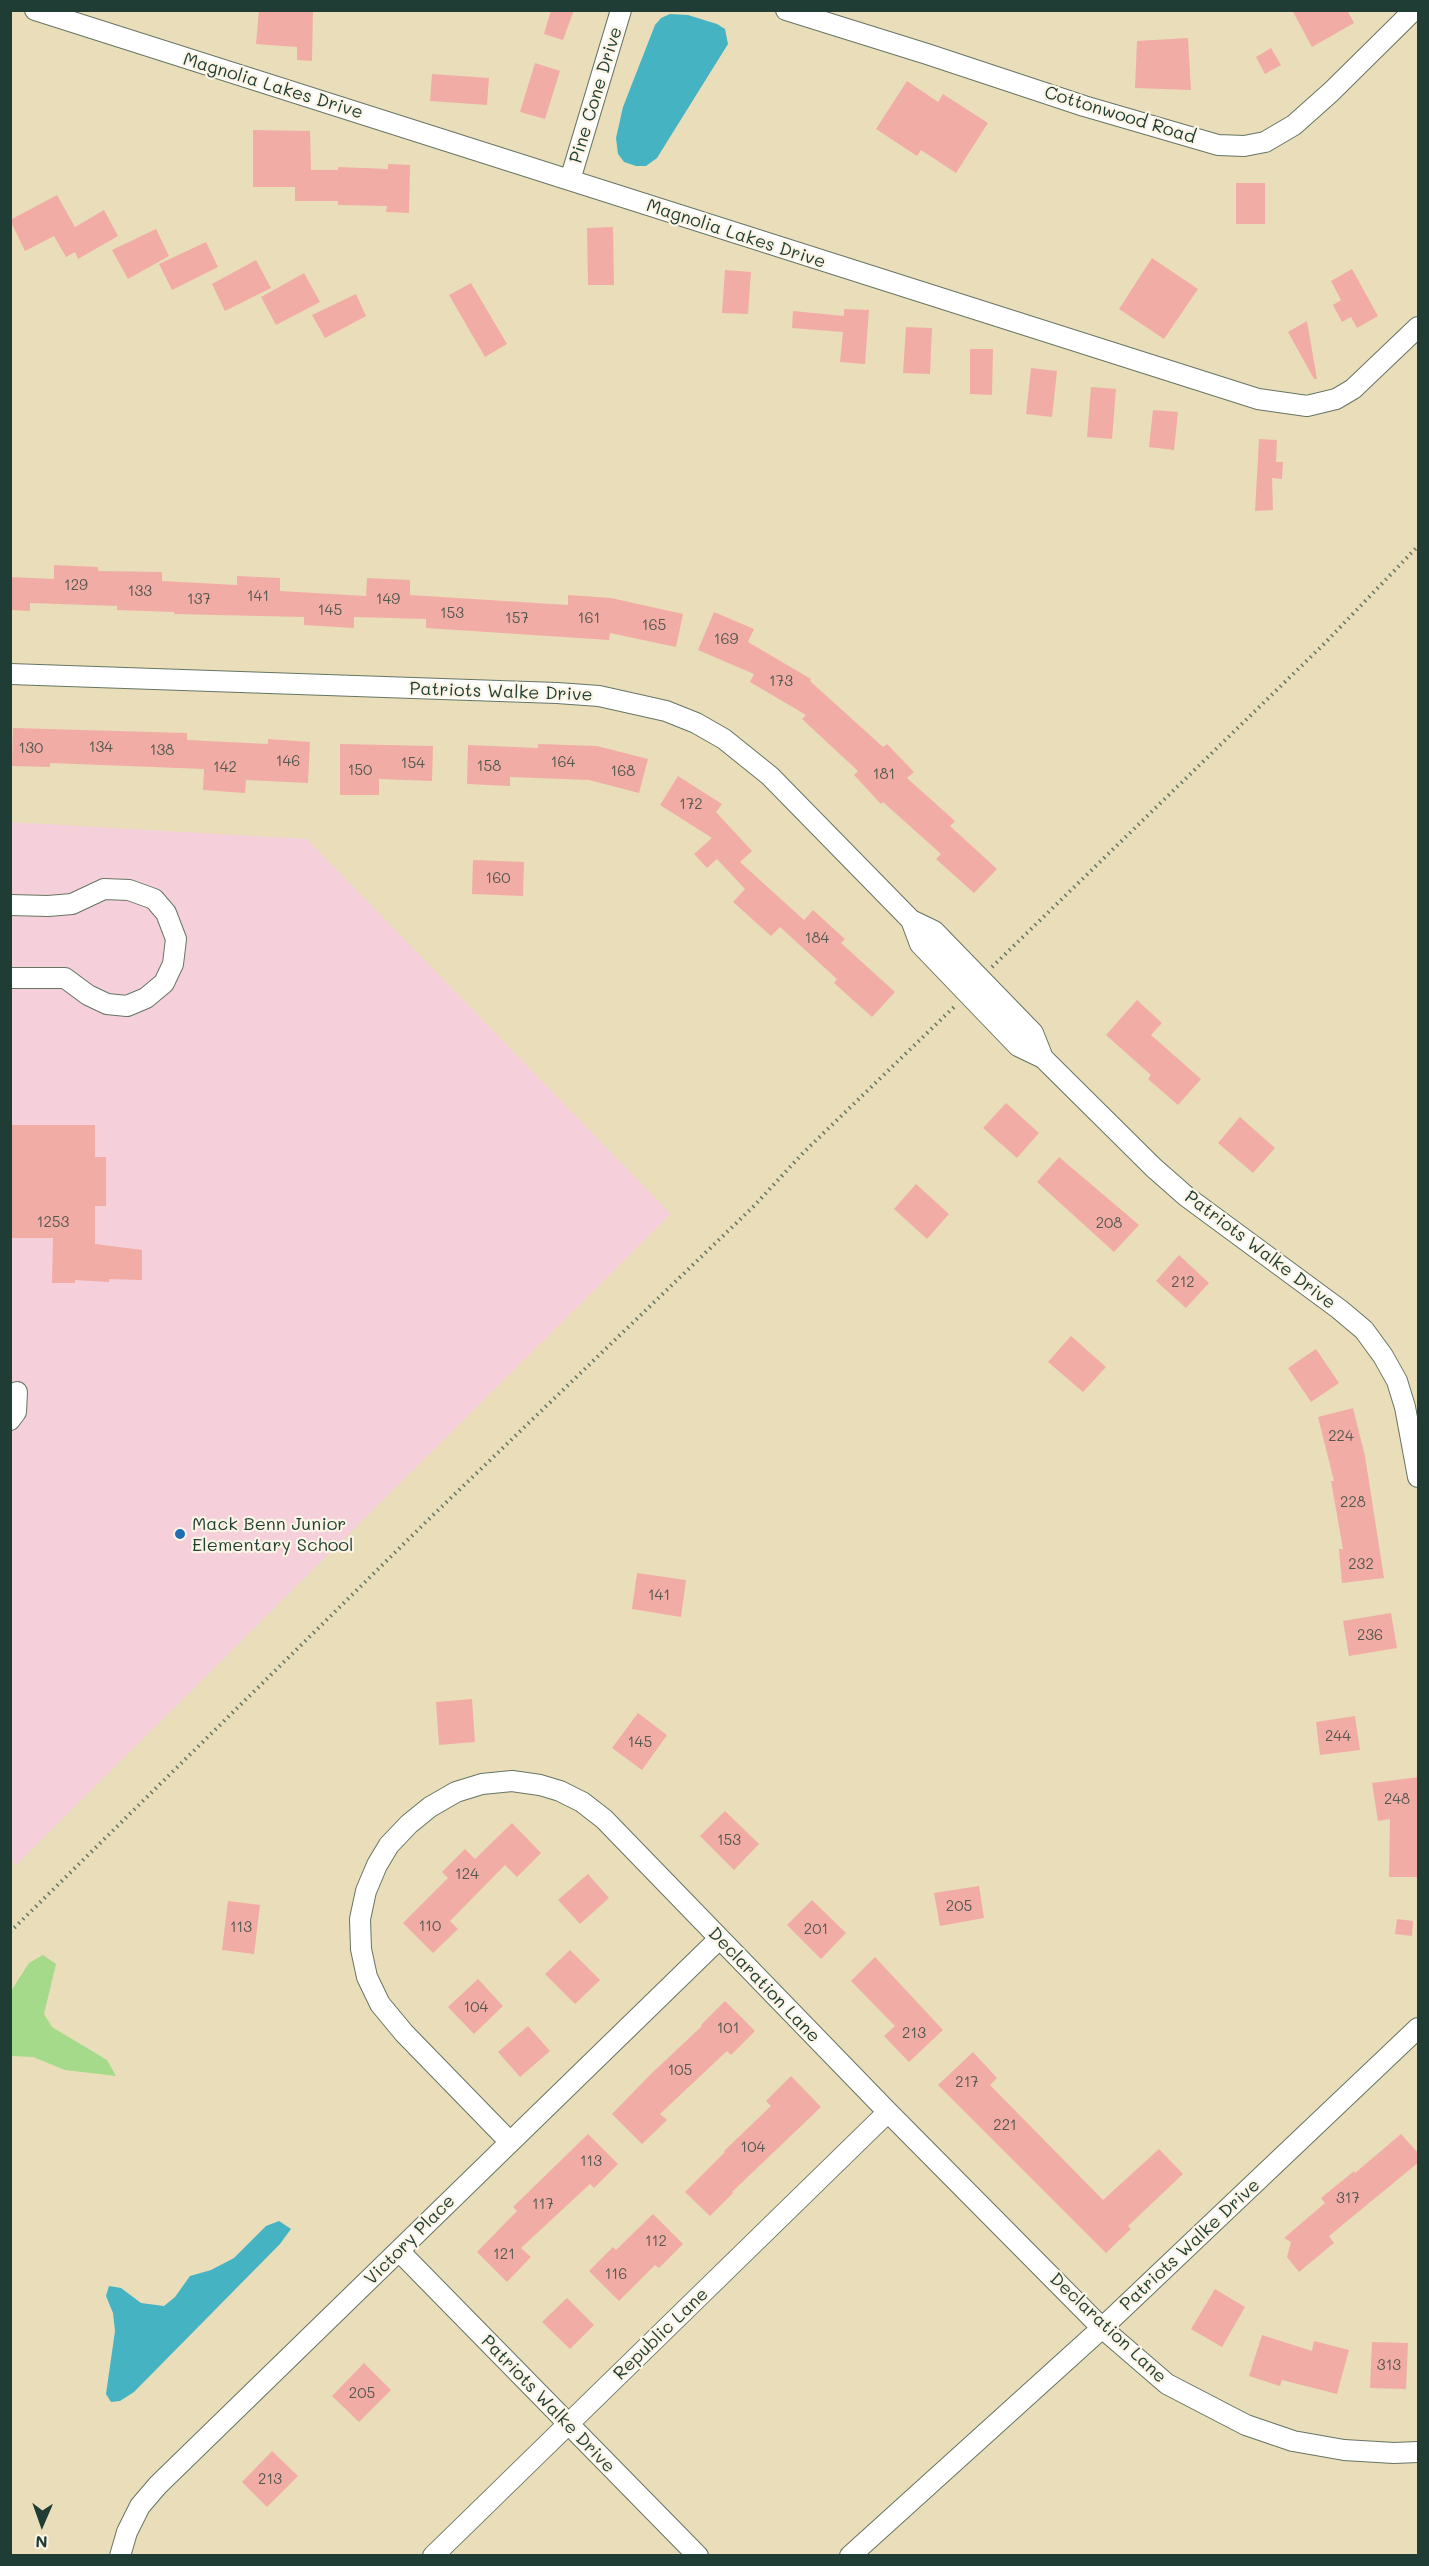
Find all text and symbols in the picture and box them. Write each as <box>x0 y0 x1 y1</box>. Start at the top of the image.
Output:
street label: Pine Cone Drive <box>565 24 627 166</box>
street label: Magnolia Lakes Drive <box>180 48 366 124</box>
street label: Cottonwood Road <box>1042 82 1198 148</box>
street label: Magnolia Lakes Drive <box>644 195 828 273</box>
house number: 129 <box>64 576 88 594</box>
house number: 133 <box>128 582 152 600</box>
house number: 141 <box>247 587 269 605</box>
house number: 137 <box>187 590 211 608</box>
house number: 149 <box>376 590 400 608</box>
house number: 145 <box>318 601 342 619</box>
house number: 153 <box>440 604 464 622</box>
house number: 157 <box>505 609 529 627</box>
house number: 161 <box>578 609 600 627</box>
house number: 165 <box>642 616 666 634</box>
house number: 169 <box>714 630 738 648</box>
house number: 173 <box>769 672 793 690</box>
street label: Patriots Walke Drive <box>409 678 593 706</box>
house number: 134 <box>89 738 113 756</box>
house number: 130 <box>19 739 43 757</box>
house number: 138 <box>150 741 174 759</box>
house number: 146 <box>276 752 300 770</box>
house number: 164 <box>551 753 575 771</box>
house number: 154 <box>401 754 425 772</box>
house number: 158 <box>477 757 501 775</box>
house number: 142 <box>213 758 237 776</box>
house number: 150 <box>348 761 372 779</box>
house number: 168 <box>611 762 635 780</box>
house number: 181 <box>873 765 895 783</box>
house number: 172 <box>679 795 703 813</box>
house number: 160 <box>485 869 511 887</box>
house number: 184 <box>805 929 829 947</box>
street label: Patriots Walke Drive <box>1180 1186 1340 1314</box>
house number: 1253 <box>37 1213 69 1231</box>
house number: 208 <box>1096 1214 1122 1232</box>
house number: 212 <box>1171 1273 1195 1291</box>
house number: 224 <box>1328 1427 1354 1445</box>
house number: 228 <box>1340 1493 1366 1511</box>
place label: Mack Benn Junior Elementary School <box>192 1513 353 1556</box>
marker: Mack Benn Junior Elementary School <box>173 1527 187 1541</box>
house number: 232 <box>1348 1555 1374 1573</box>
house number: 141 <box>648 1586 670 1604</box>
house number: 236 <box>1357 1626 1383 1644</box>
house number: 244 <box>1325 1727 1351 1745</box>
house number: 145 <box>628 1733 652 1751</box>
house number: 248 <box>1384 1790 1410 1808</box>
house number: 153 <box>717 1831 741 1849</box>
house number: 124 <box>455 1865 479 1883</box>
house number: 205 <box>946 1897 972 1915</box>
house number: 110 <box>419 1917 441 1935</box>
house number: 113 <box>230 1918 252 1936</box>
house number: 201 <box>804 1920 828 1938</box>
street label: Declaration Lane <box>704 1923 824 2047</box>
house number: 104 <box>464 1998 488 2016</box>
house number: 101 <box>717 2019 739 2037</box>
house number: 213 <box>902 2024 926 2042</box>
house number: 105 <box>668 2061 692 2079</box>
house number: 217 <box>955 2073 979 2091</box>
house number: 221 <box>993 2116 1017 2134</box>
house number: 104 <box>741 2138 765 2156</box>
house number: 113 <box>580 2152 602 2170</box>
street label: Patriots Walke Drive <box>1116 2175 1264 2315</box>
house number: 317 <box>1336 2189 1360 2207</box>
street label: Victory Place <box>360 2190 460 2290</box>
house number: 117 <box>532 2195 554 2213</box>
house number: 112 <box>645 2232 667 2250</box>
house number: 121 <box>493 2245 515 2263</box>
house number: 116 <box>605 2265 627 2283</box>
street label: Declaration Lane <box>1045 2268 1171 2388</box>
street label: Republic Lane <box>609 2283 713 2385</box>
street label: Patriots Walke Drive <box>477 2331 619 2477</box>
house number: 313 <box>1377 2356 1401 2374</box>
house number: 205 <box>349 2384 375 2402</box>
house number: 213 <box>258 2470 282 2488</box>
north arrow <box>12 2494 72 2554</box>
text: N <box>35 2532 48 2553</box>

